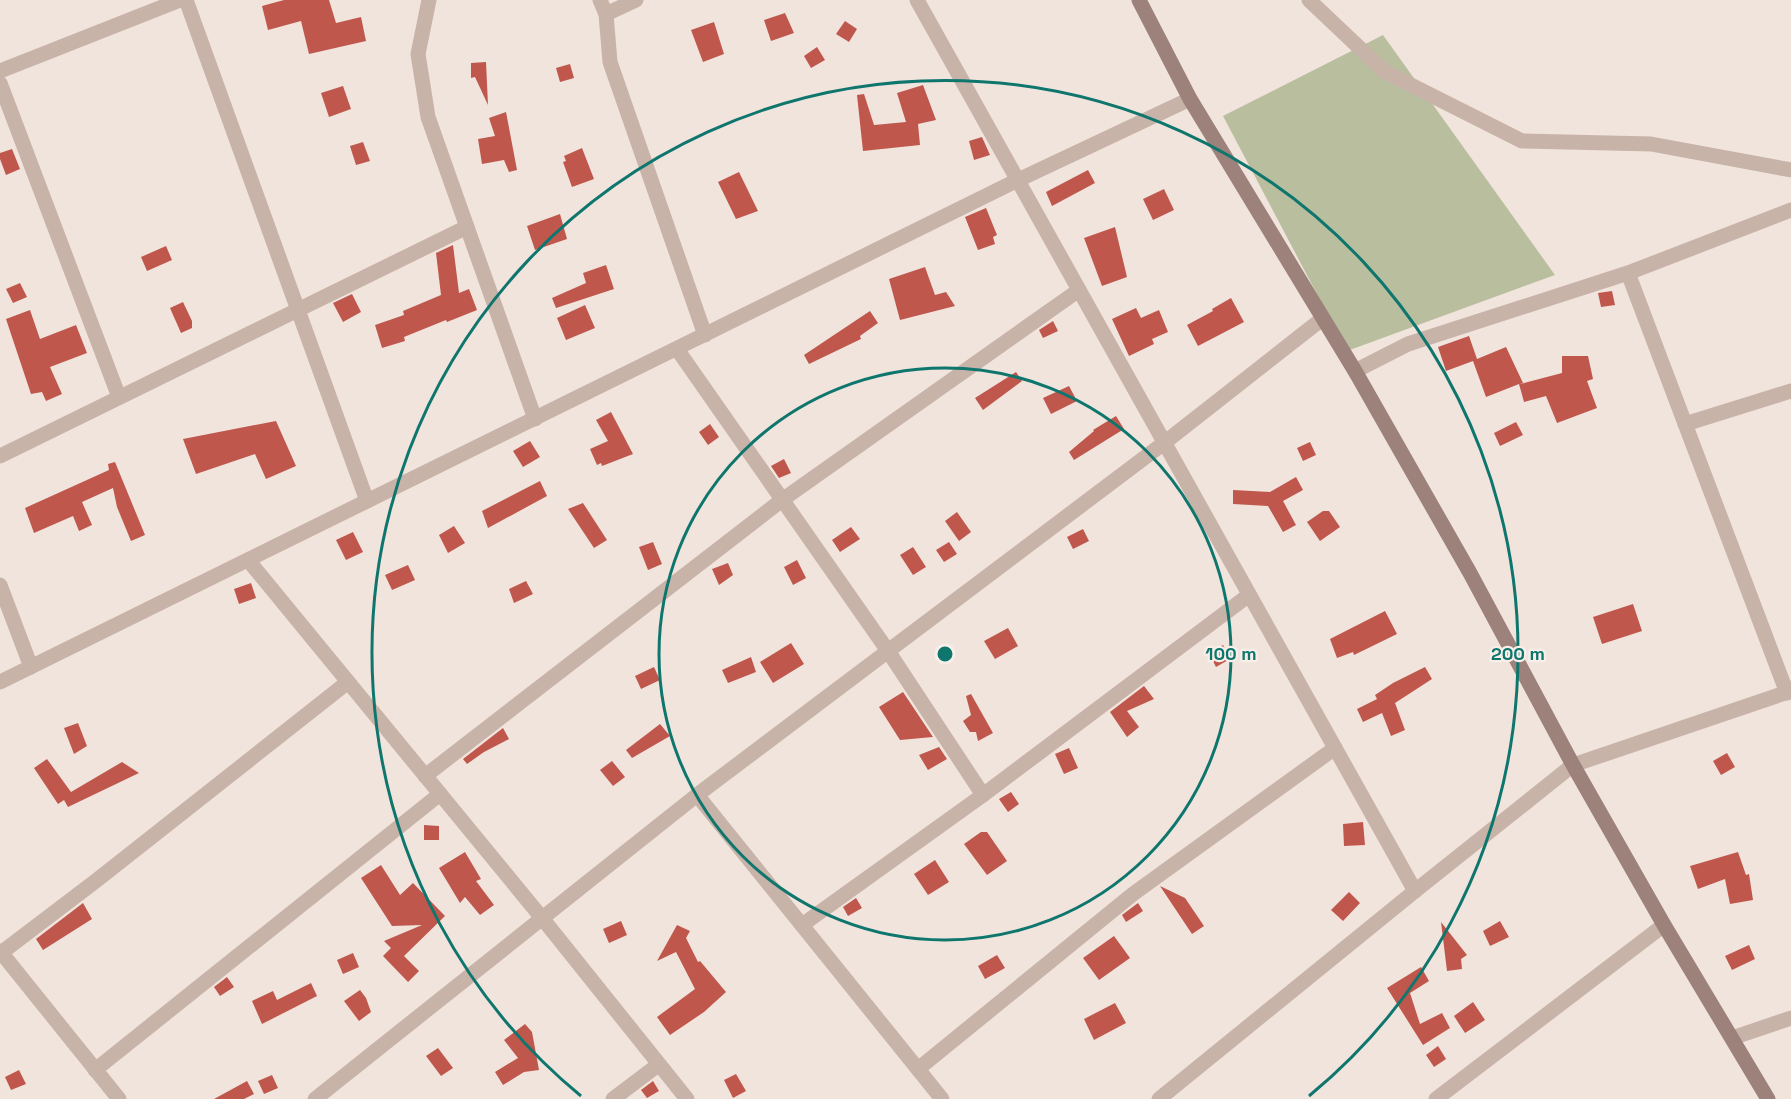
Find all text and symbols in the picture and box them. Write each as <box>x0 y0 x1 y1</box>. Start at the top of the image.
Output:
text: 100 m <box>1205 642 1257 665</box>
text: 200 m <box>1491 642 1545 665</box>
centre of rings <box>935 644 955 664</box>

